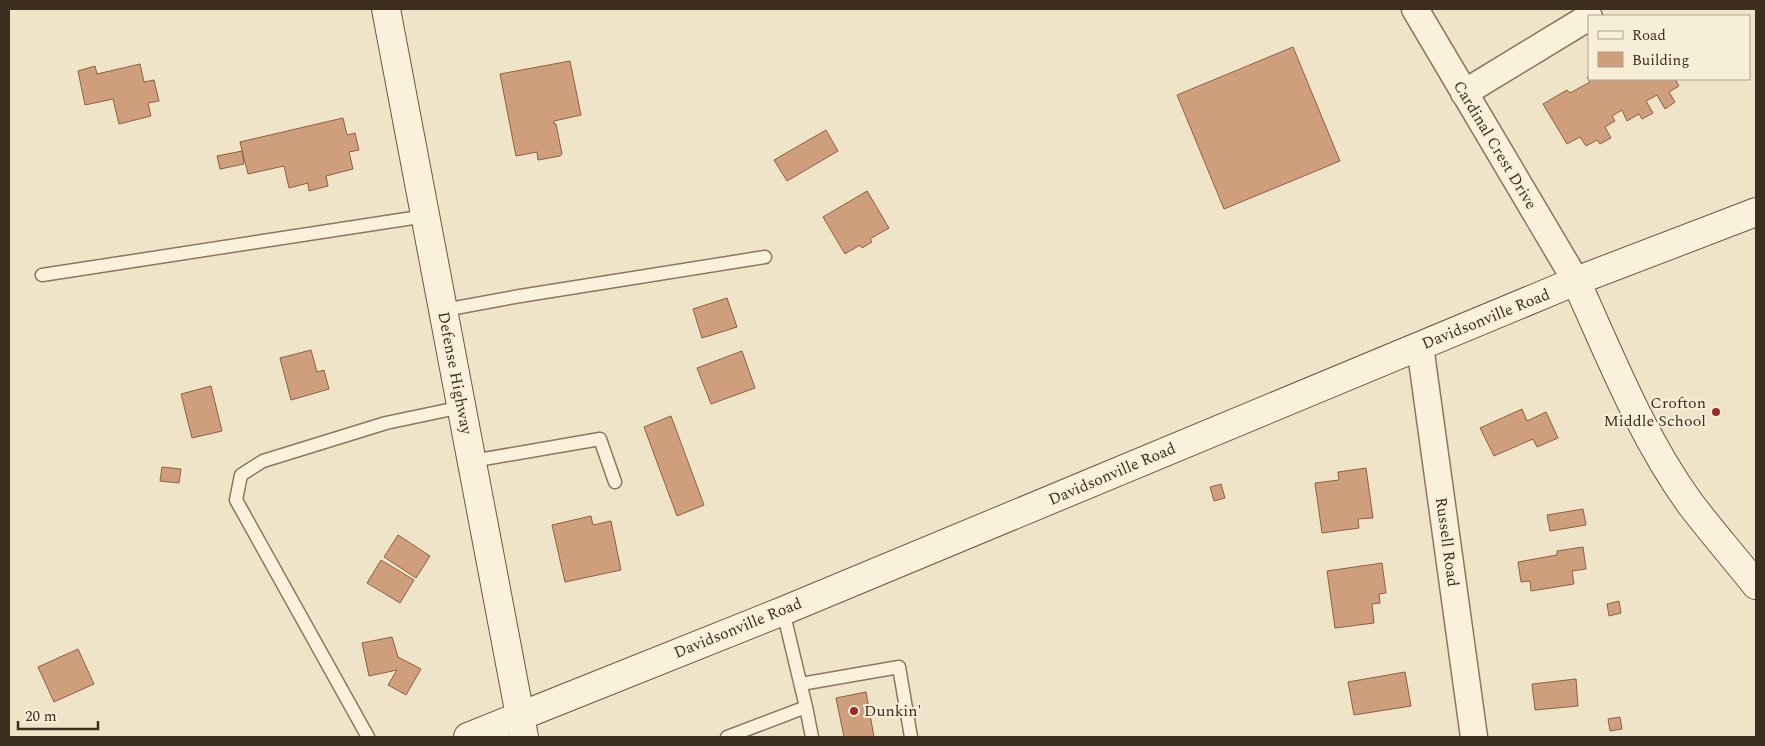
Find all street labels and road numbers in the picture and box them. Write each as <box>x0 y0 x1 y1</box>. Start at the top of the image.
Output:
street label: Cardinal Crest Drive <box>1447 76 1543 214</box>
street label: Davidsonville Road <box>1418 282 1554 356</box>
street label: Defense Highway <box>431 310 479 438</box>
street label: Davidsonville Road <box>1045 436 1180 512</box>
street label: Russell Road <box>1429 496 1465 588</box>
street label: Davidsonville Road <box>670 591 806 665</box>

